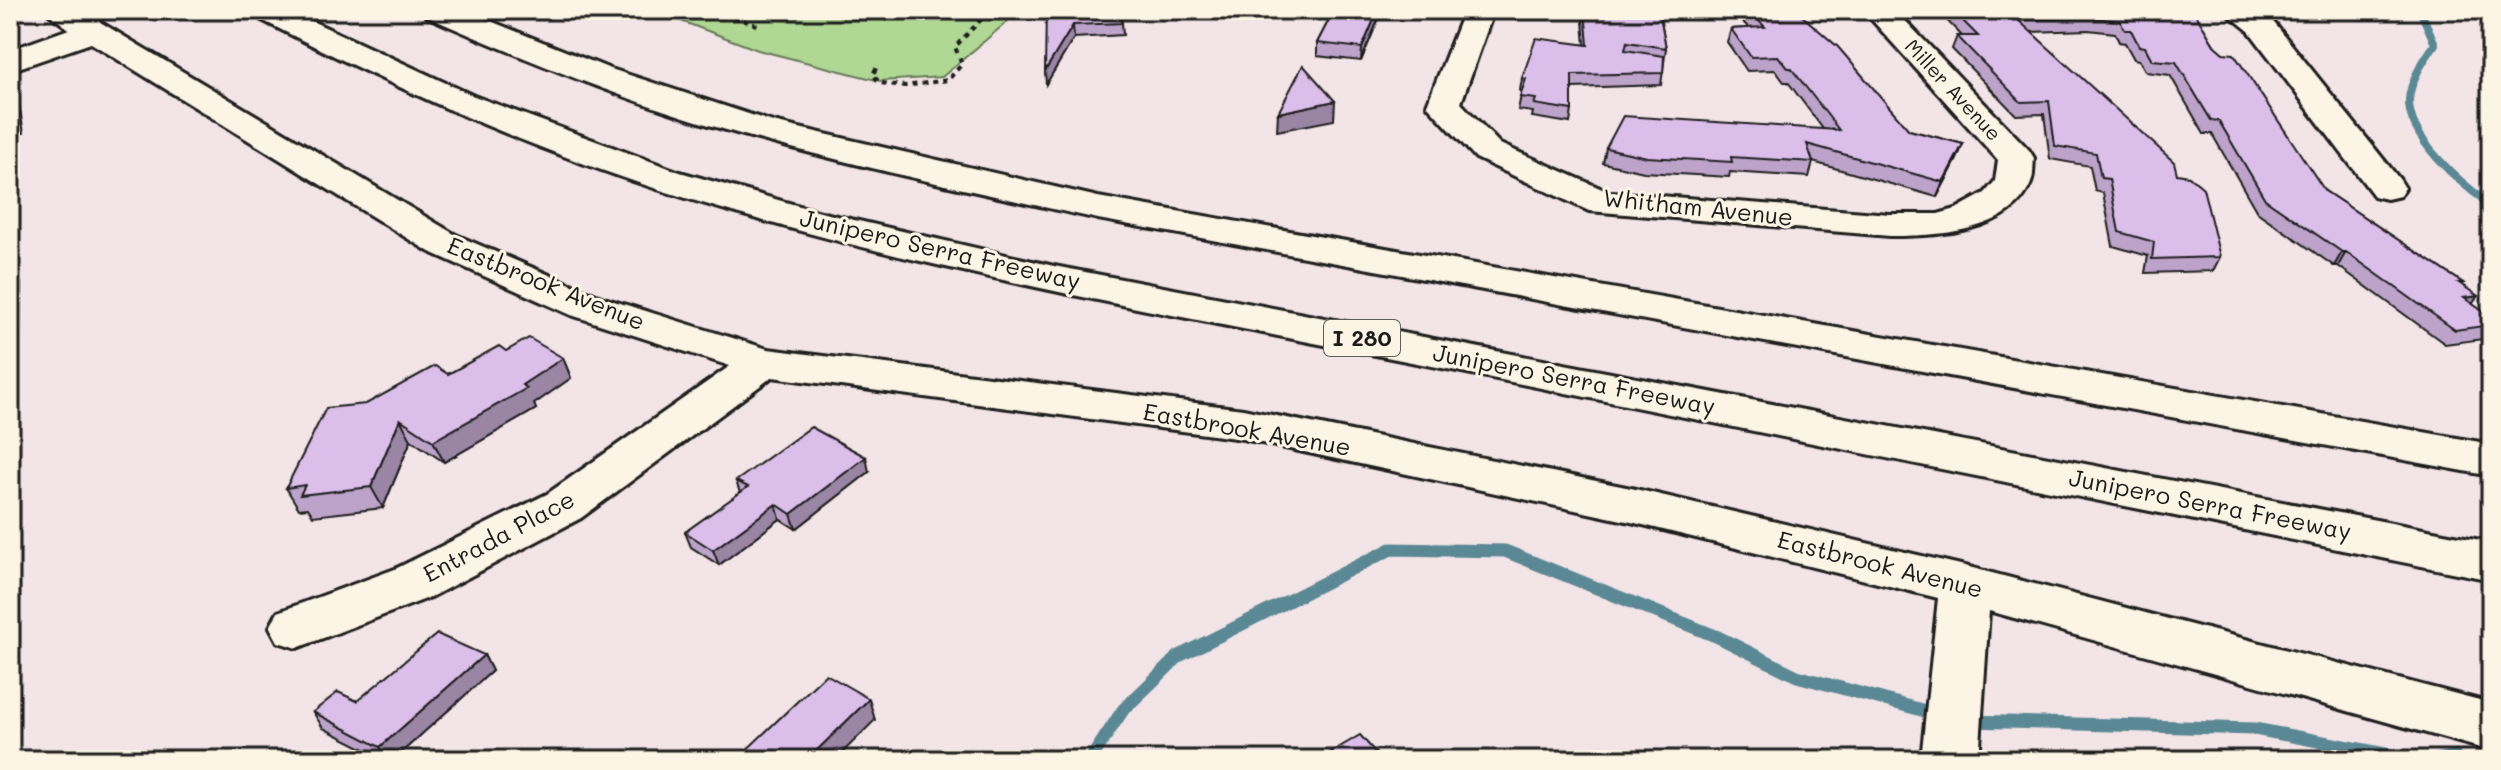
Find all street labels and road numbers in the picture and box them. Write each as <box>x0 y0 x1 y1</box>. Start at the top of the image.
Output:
street label: Miller Avenue <box>1900 33 2008 146</box>
street label: Whitham Avenue <box>1602 181 1795 232</box>
street label: Junipero Serra Freeway <box>797 201 1084 296</box>
street label: Eastbrook Avenue <box>443 229 650 336</box>
road number: I 280 <box>1324 320 1400 356</box>
street label: Junipero Serra Freeway <box>1430 336 1718 421</box>
street label: Eastbrook Avenue <box>1141 395 1353 462</box>
street label: Junipero Serra Freeway <box>2066 461 2354 546</box>
street label: Entrada Place <box>417 483 579 589</box>
street label: Eastbrook Avenue <box>1775 523 1986 604</box>

